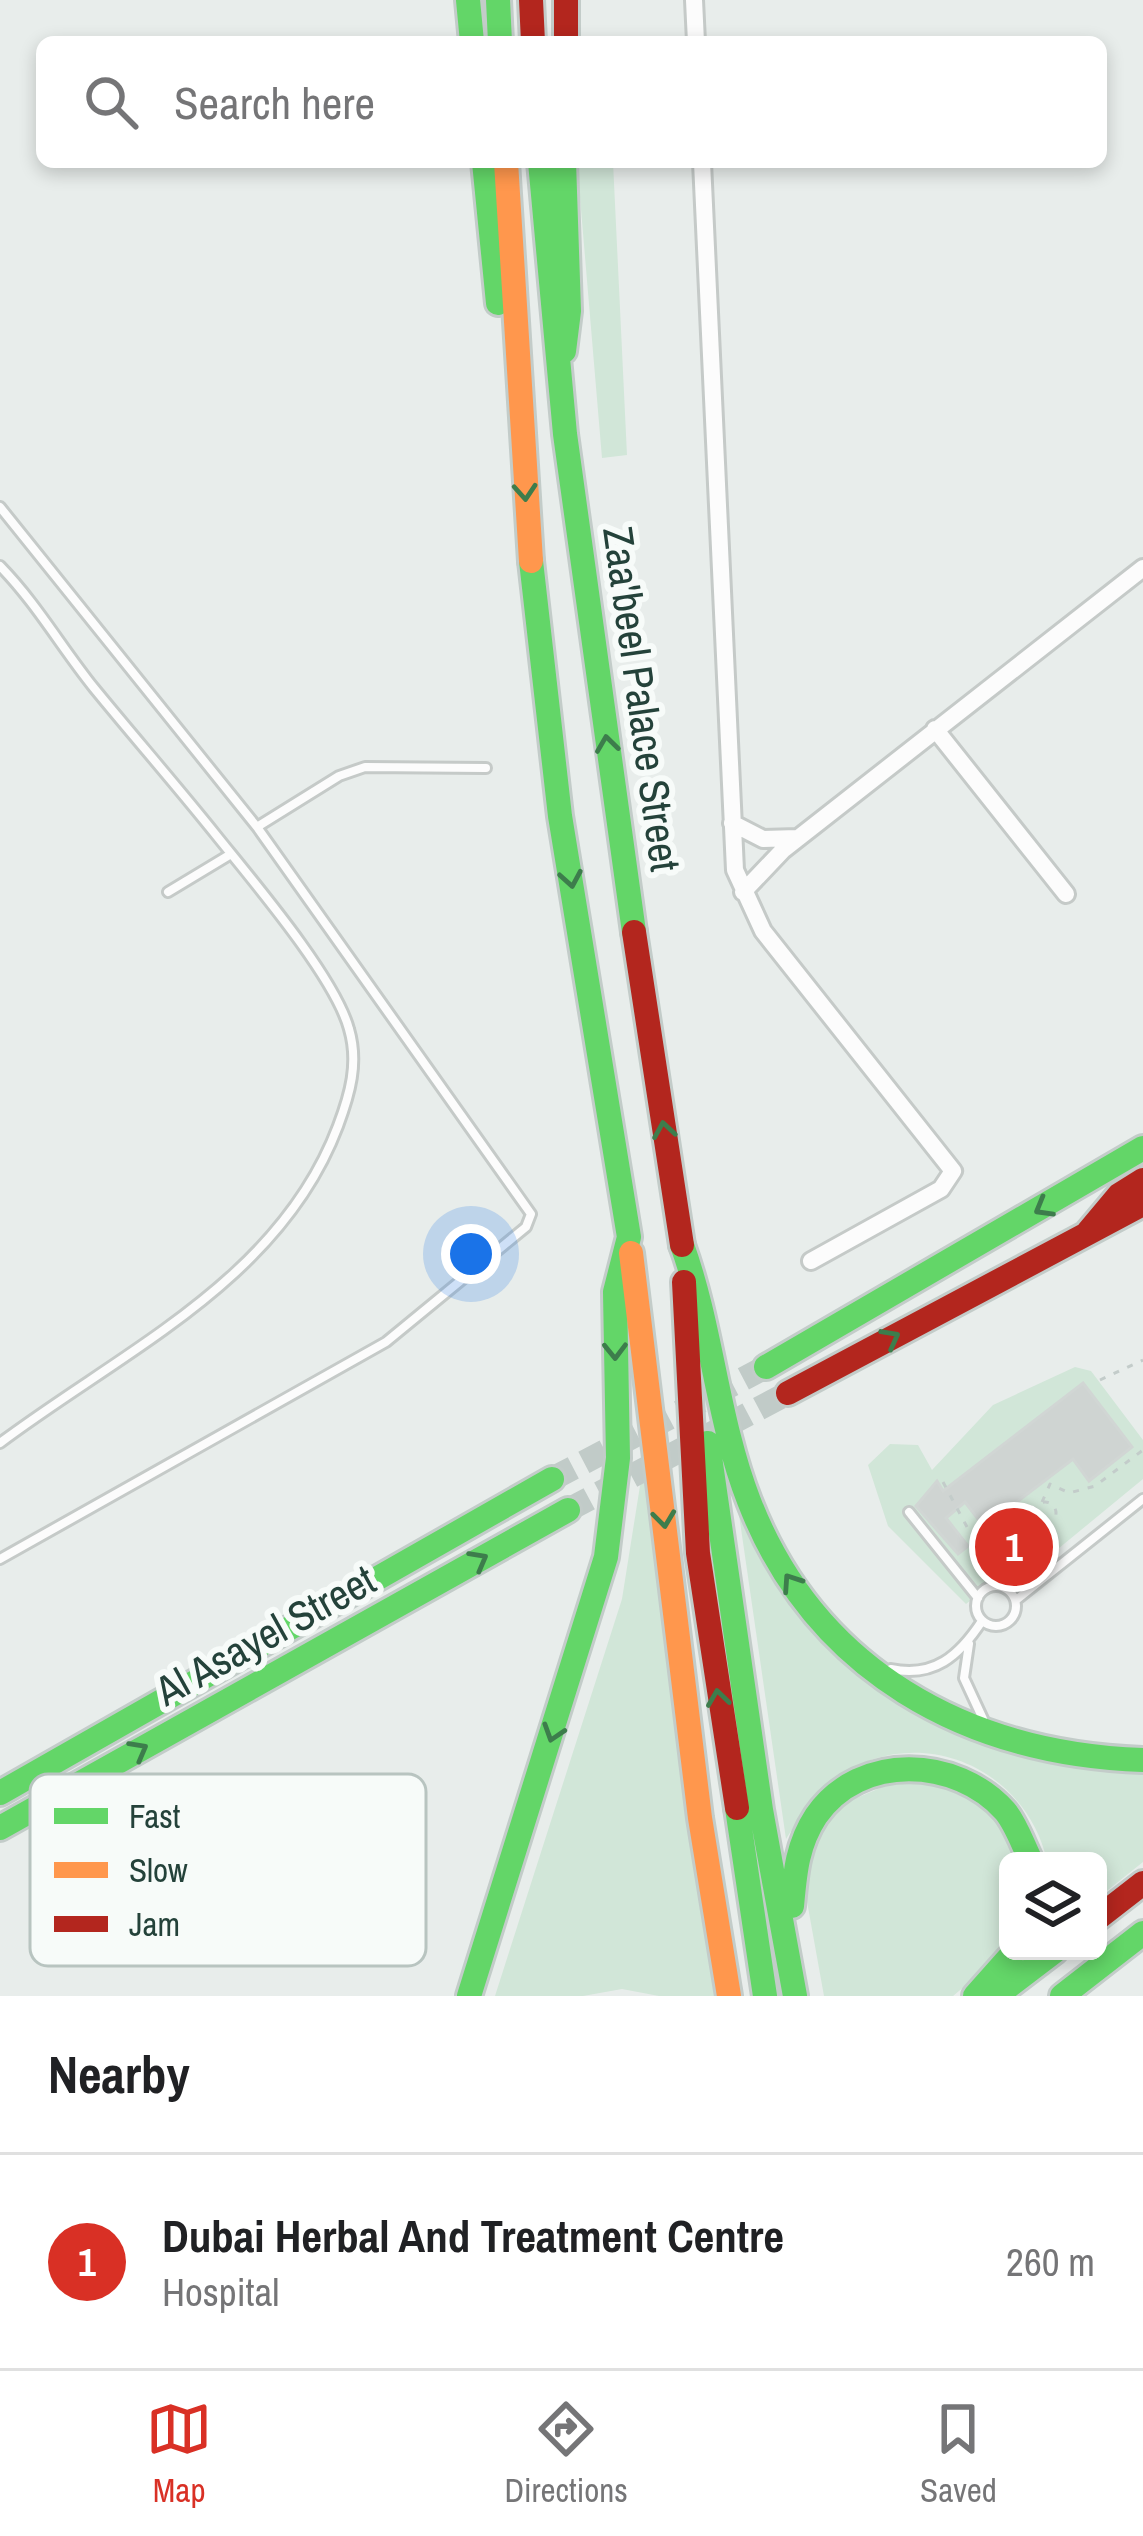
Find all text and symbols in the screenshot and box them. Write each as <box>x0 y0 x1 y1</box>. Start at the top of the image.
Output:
search box <box>36 36 1107 168</box>
icon: search <box>78 69 144 135</box>
text: Search here <box>174 72 375 133</box>
one-way arrow <box>512 483 538 502</box>
street label: Zaa'beel Palace Street <box>590 523 694 875</box>
one-way arrow <box>595 734 621 754</box>
one-way arrow <box>557 869 582 889</box>
one-way arrow <box>653 1120 678 1140</box>
one-way arrow <box>1034 1194 1055 1217</box>
your location <box>441 1224 501 1284</box>
one-way arrow <box>879 1329 901 1352</box>
one-way arrow <box>602 1342 628 1361</box>
pin: 1 <box>975 1502 1053 1592</box>
one-way arrow <box>650 1510 676 1529</box>
street label: Al Asayel Street <box>144 1552 385 1719</box>
one-way arrow <box>466 1552 488 1575</box>
one-way arrow <box>784 1574 806 1596</box>
one-way arrow <box>706 1688 732 1708</box>
one-way arrow <box>542 1722 567 1743</box>
one-way arrow <box>126 1742 147 1765</box>
legend <box>30 1774 426 1966</box>
text: Fast <box>129 1794 180 1838</box>
text: Slow <box>129 1848 188 1892</box>
map controls <box>999 1852 1107 1960</box>
button: layers <box>999 1852 1107 1960</box>
text: Jam <box>129 1902 180 1946</box>
text: Nearby <box>48 2040 190 2109</box>
text: Dubai Herbal And Treatment Centre <box>162 2205 784 2266</box>
text: 1 <box>78 2236 96 2288</box>
text: 260 m <box>1006 2236 1095 2288</box>
text: Hospital <box>162 2266 279 2318</box>
tab: Map <box>146 2396 212 2512</box>
tab: Directions <box>504 2396 628 2512</box>
tab: Saved <box>920 2396 997 2512</box>

